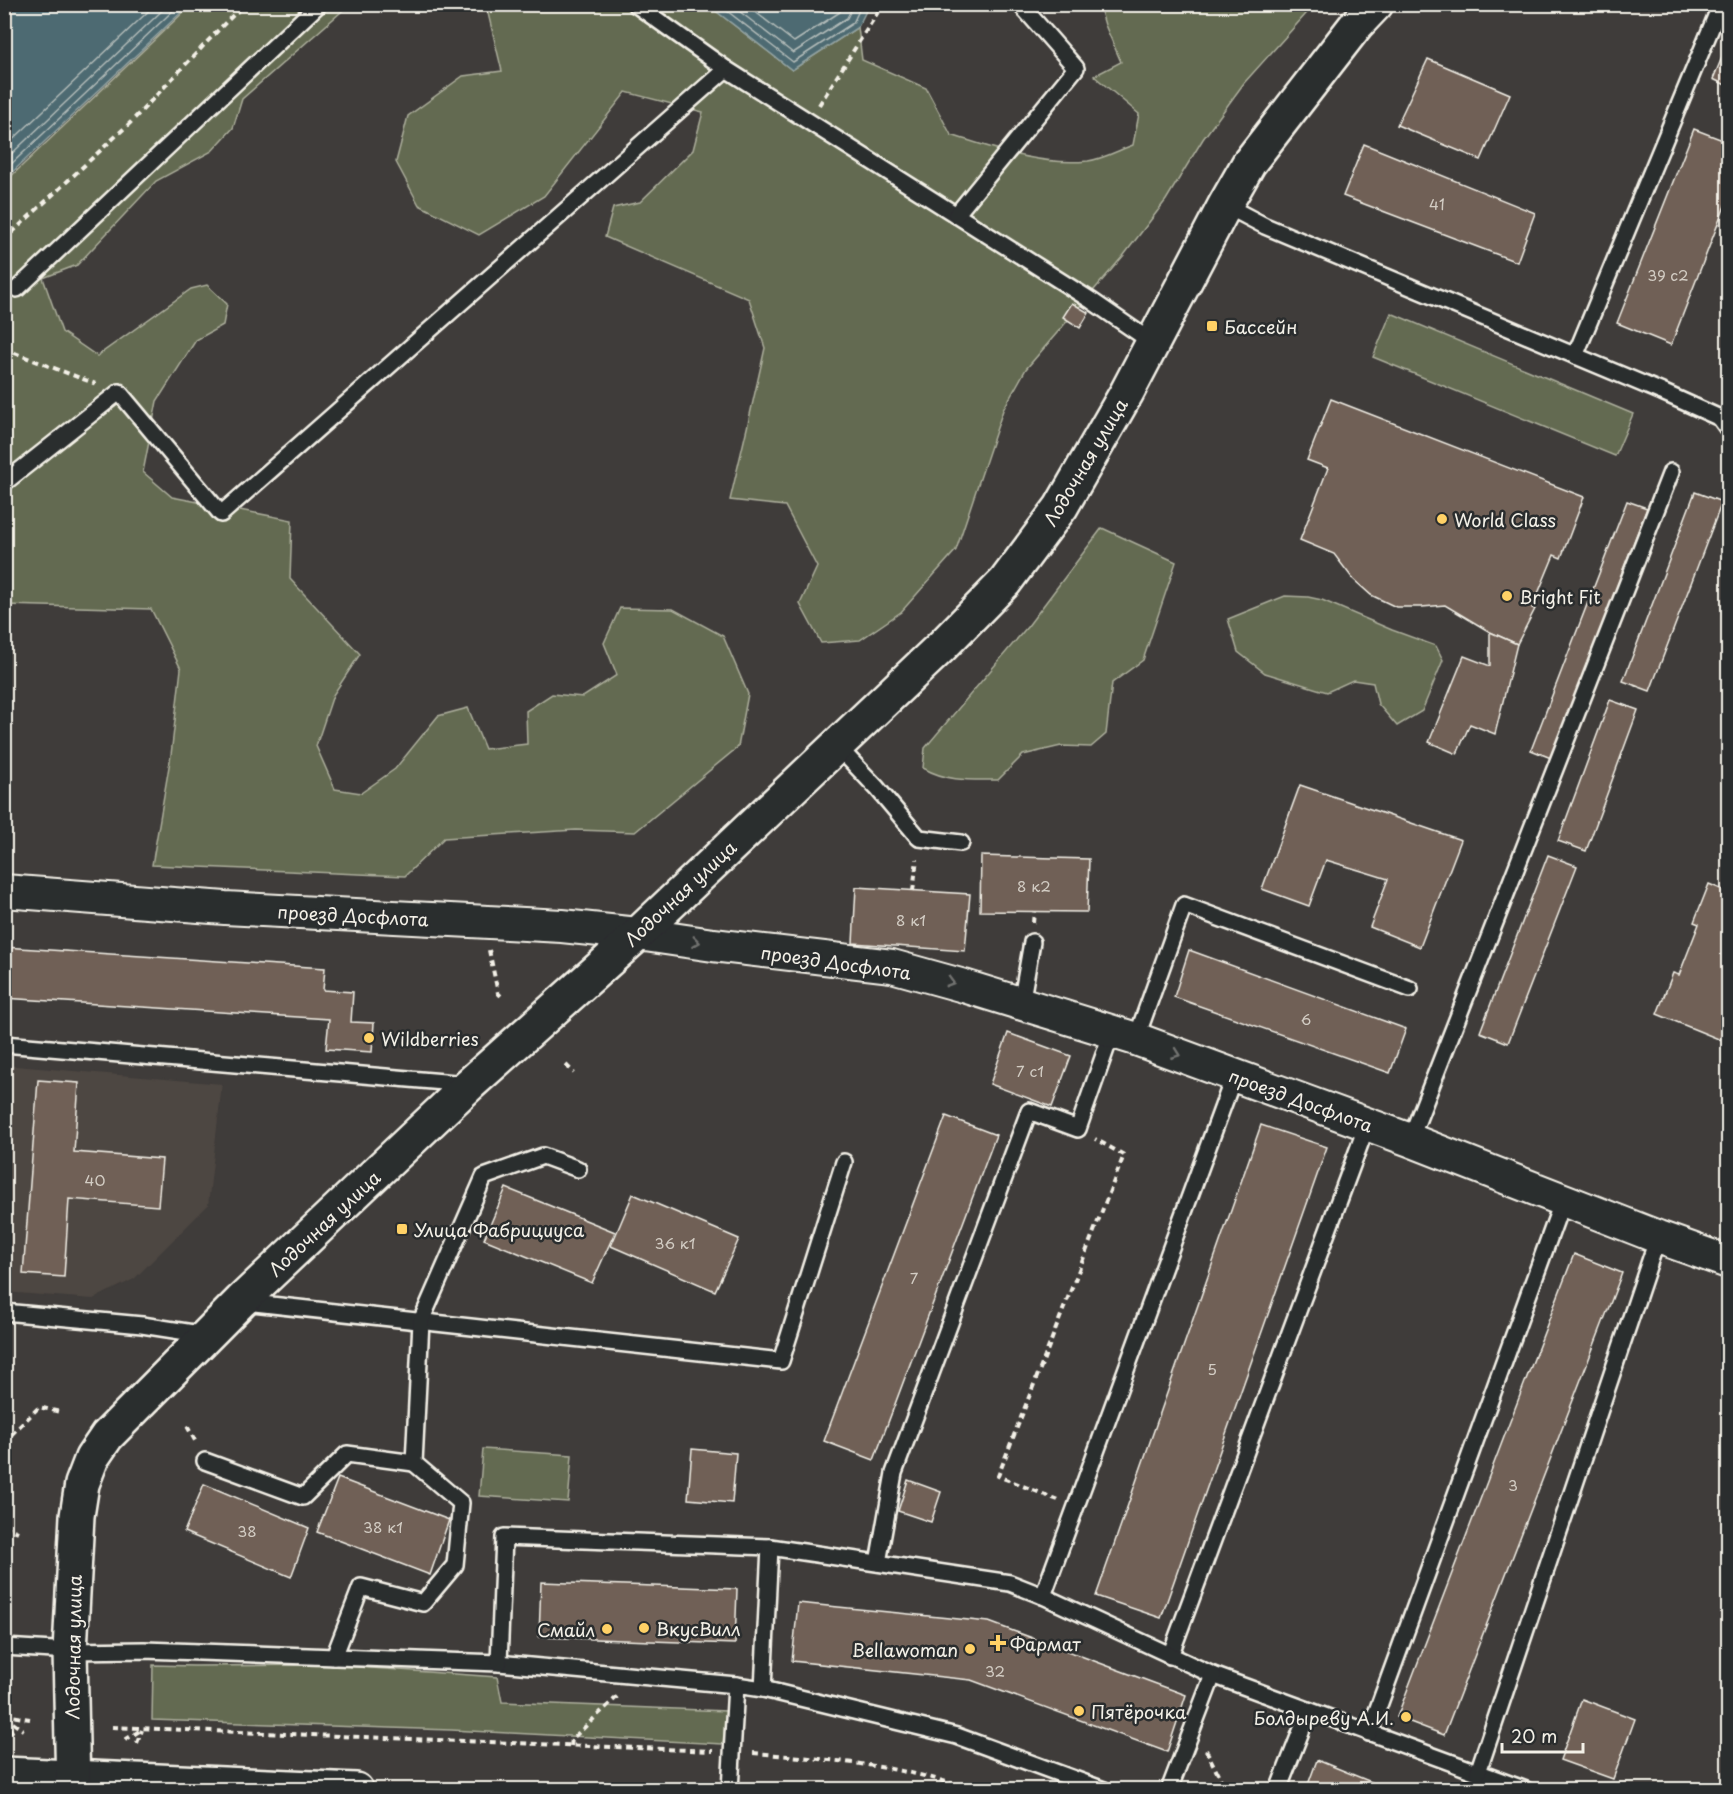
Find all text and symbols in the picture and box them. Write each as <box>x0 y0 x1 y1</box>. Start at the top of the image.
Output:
house number: 41 <box>1429 192 1445 215</box>
house number: 39 с2 <box>1647 263 1689 286</box>
place label: Бассейн <box>1224 313 1297 340</box>
marker: Бассейн <box>1205 319 1219 333</box>
street label: Лодочная улица <box>1036 392 1134 531</box>
place label: World Class <box>1454 506 1556 533</box>
marker: World Class <box>1435 512 1449 526</box>
place label: Bright Fit <box>1519 583 1601 610</box>
marker: Bright Fit <box>1500 589 1514 603</box>
street label: Лодочная улица <box>618 833 743 952</box>
house number: 8 к2 <box>1017 874 1051 897</box>
street label: проезд Досфлота <box>277 898 429 932</box>
house number: 8 к1 <box>896 908 926 931</box>
one-way arrow <box>691 936 700 948</box>
street label: проезд Досфлота <box>759 938 913 986</box>
one-way arrow <box>944 975 955 987</box>
house number: 6 <box>1301 1007 1311 1030</box>
place label: Wildberries <box>381 1025 479 1052</box>
marker: Wildberries <box>362 1031 376 1045</box>
one-way arrow <box>1170 1047 1181 1060</box>
house number: 7 с1 <box>1016 1059 1044 1082</box>
street label: проезд Досфлота <box>1225 1061 1377 1139</box>
street label: Лодочная улица <box>262 1163 387 1282</box>
house number: 40 <box>85 1168 105 1191</box>
place label: Улица Фабрициуса <box>414 1216 585 1243</box>
marker: Улица Фабрициуса <box>395 1222 409 1236</box>
house number: 36 к1 <box>655 1231 695 1254</box>
house number: 7 <box>910 1266 919 1289</box>
house number: 5 <box>1207 1357 1217 1380</box>
house number: 3 <box>1508 1473 1518 1496</box>
house number: 38 к1 <box>363 1515 403 1538</box>
house number: 38 <box>237 1519 257 1542</box>
street label: Лодочная улица <box>58 1574 88 1720</box>
place label: ВкусВилл <box>656 1615 741 1642</box>
place label: Смайл <box>537 1616 595 1643</box>
marker: ВкусВилл <box>637 1621 651 1635</box>
marker: Смайл <box>600 1622 614 1636</box>
place label: Фармат <box>1010 1630 1081 1657</box>
place label: Bellawoman <box>852 1636 958 1663</box>
marker: Фармат <box>991 1636 1005 1650</box>
marker: Bellawoman <box>963 1642 977 1656</box>
house number: 32 <box>985 1659 1005 1682</box>
place label: Пятёрочка <box>1091 1698 1187 1725</box>
marker: Пятёрочка <box>1072 1704 1086 1718</box>
place label: Болдыреву А.И. <box>1254 1704 1394 1731</box>
marker: Болдыреву А.И. <box>1399 1710 1413 1724</box>
scale bar <box>1502 1716 1583 1754</box>
text: 20 m <box>1511 1722 1557 1749</box>

